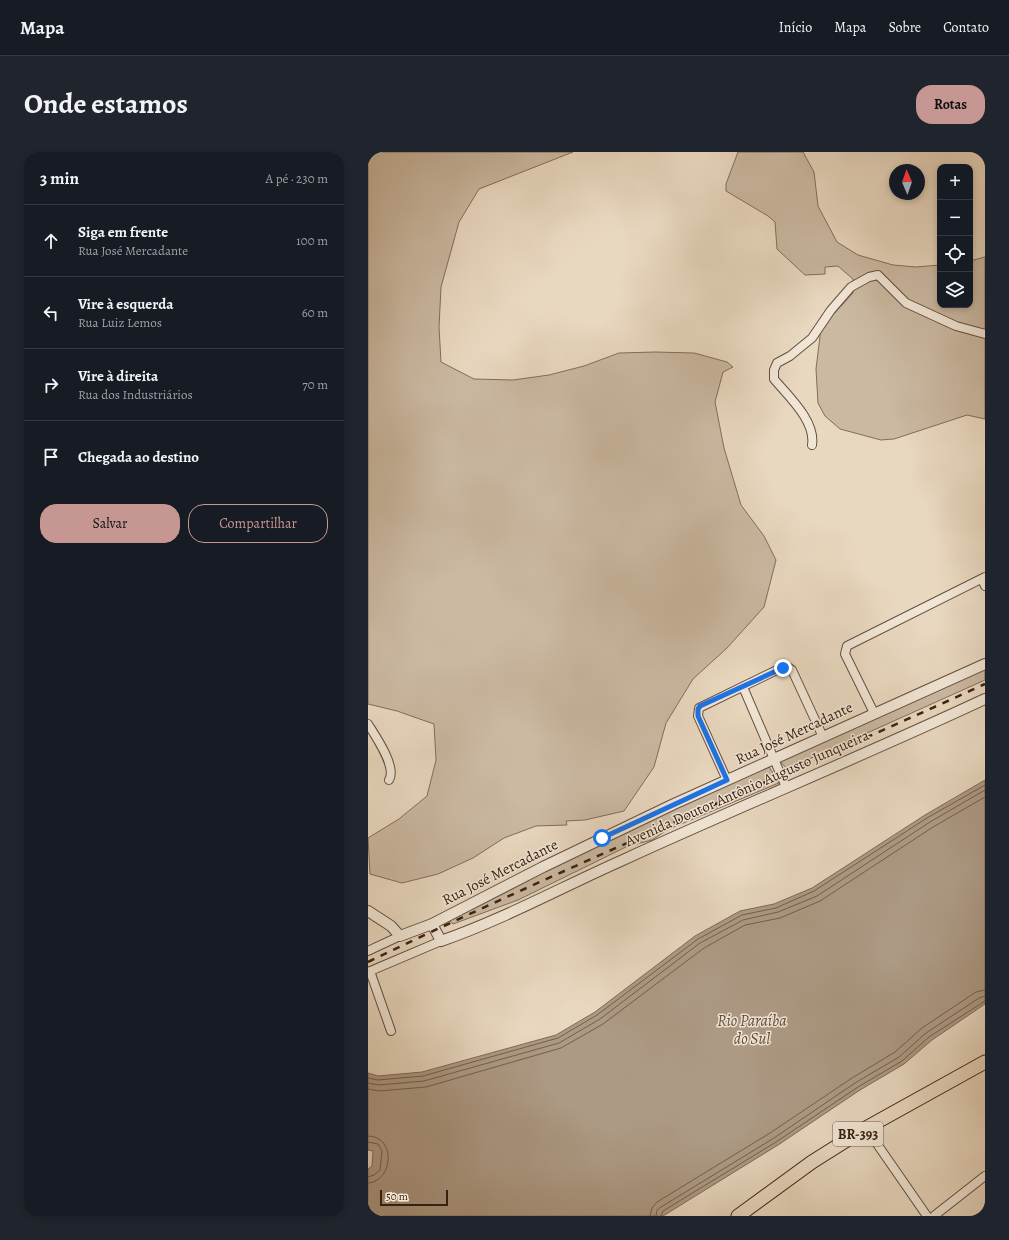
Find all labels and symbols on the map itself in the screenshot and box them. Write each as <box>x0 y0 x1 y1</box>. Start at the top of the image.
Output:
north arrow <box>889 164 925 200</box>
route end <box>774 659 792 677</box>
street label: Rua José Mercadante <box>732 697 856 769</box>
street label: Avenida Doutor Antônio Augusto Junqueira <box>621 725 872 851</box>
route start <box>593 829 611 847</box>
street label: Rua José Mercadante <box>439 834 561 910</box>
water label: Rio Paraíba do Sul <box>717 1010 787 1050</box>
road number: BR-393 <box>833 1122 883 1146</box>
scale bar <box>380 1188 448 1207</box>

